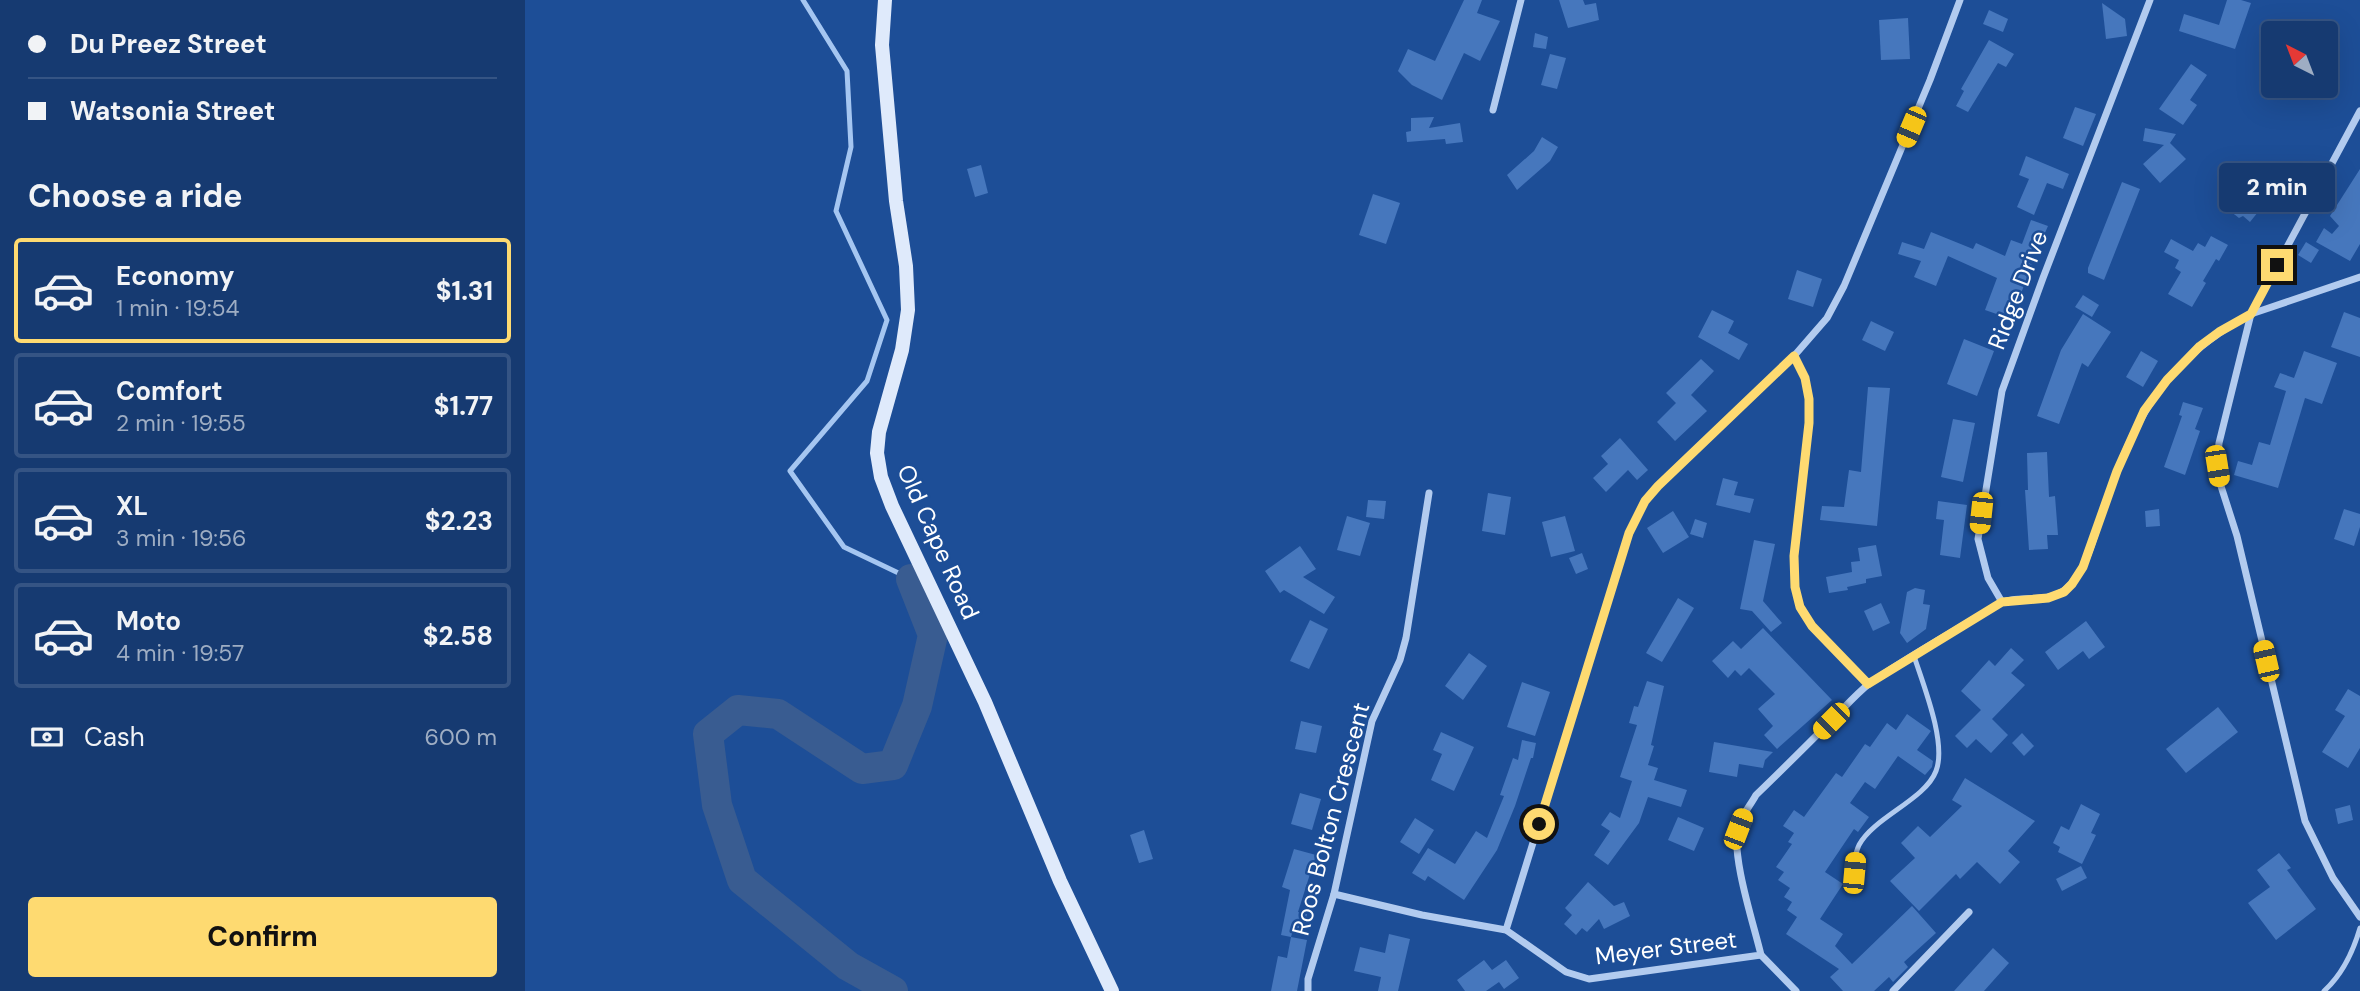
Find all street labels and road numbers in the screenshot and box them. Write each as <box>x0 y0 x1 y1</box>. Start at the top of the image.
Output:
street label: Ridge Drive <box>1981 226 2054 354</box>
street label: Old Cape Road <box>890 459 986 624</box>
street label: Roos Bolton Crescent <box>1285 699 1377 939</box>
street label: Meyer Street <box>1593 923 1739 972</box>

